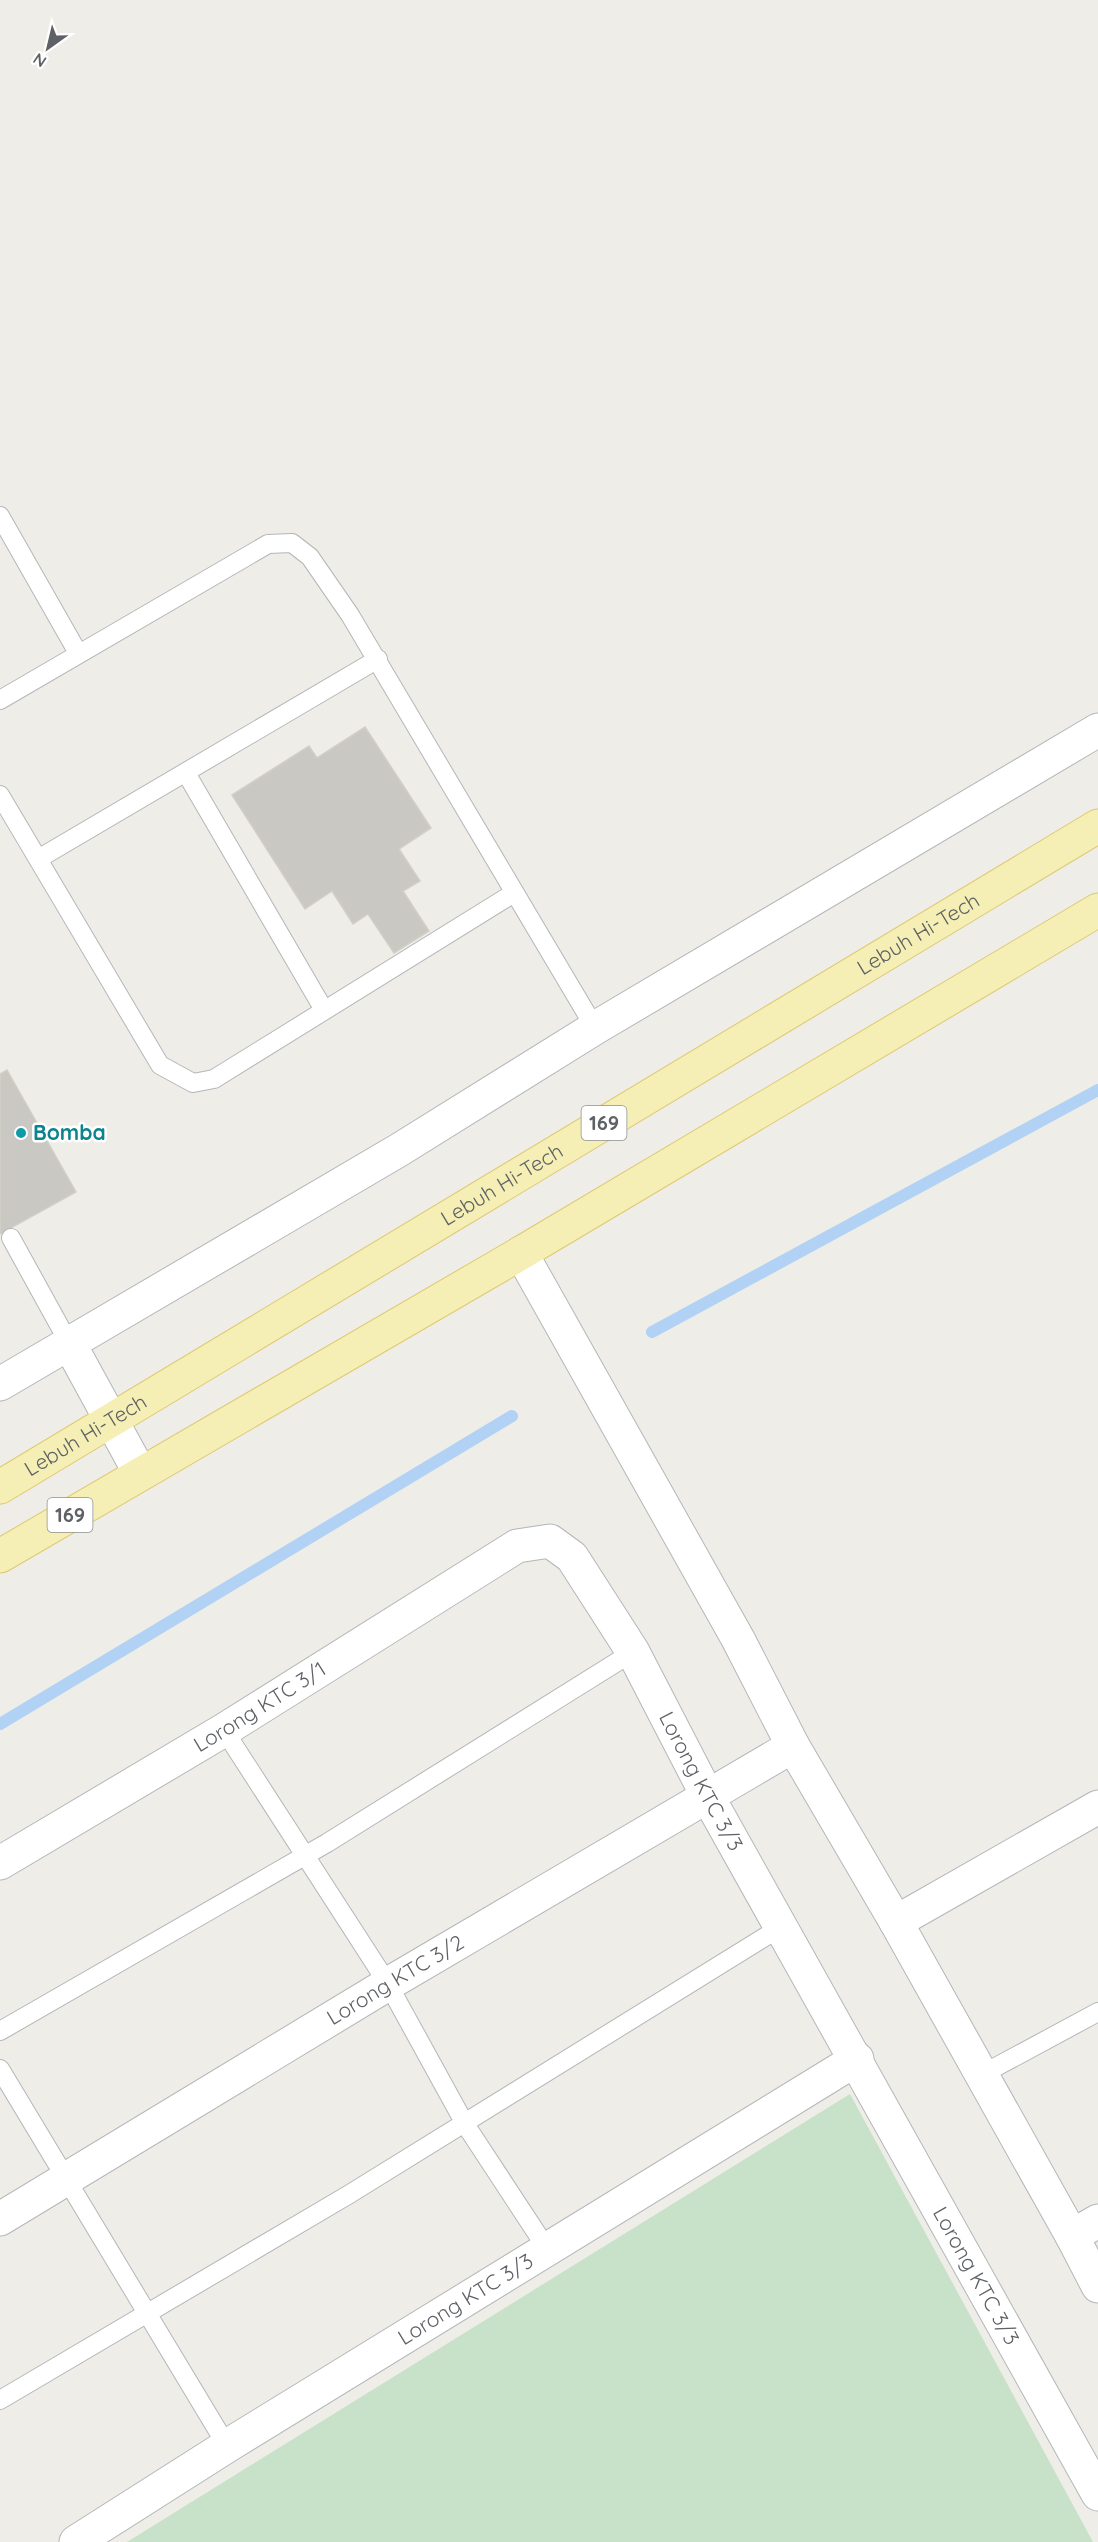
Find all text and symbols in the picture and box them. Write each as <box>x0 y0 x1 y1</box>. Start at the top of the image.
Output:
north arrow <box>18 18 78 78</box>
text: N <box>29 49 50 72</box>
street label: Lebuh Hi-Tech <box>852 886 984 980</box>
road number: 169 <box>582 1106 626 1140</box>
place label: Bomba <box>33 1119 106 1145</box>
marker: Bomba <box>14 1126 28 1140</box>
street label: Lebuh Hi-Tech <box>436 1137 567 1231</box>
street label: Lebuh Hi-Tech <box>19 1388 151 1481</box>
road number: 169 <box>48 1498 92 1532</box>
street label: Lorong KTC 3/1 <box>189 1655 330 1757</box>
street label: Lorong KTC 3/3 <box>654 1707 749 1855</box>
street label: Lorong KTC 3/2 <box>322 1928 468 2030</box>
street label: Lorong KTC 3/3 <box>928 2202 1026 2349</box>
street label: Lorong KTC 3/3 <box>393 2247 538 2350</box>

